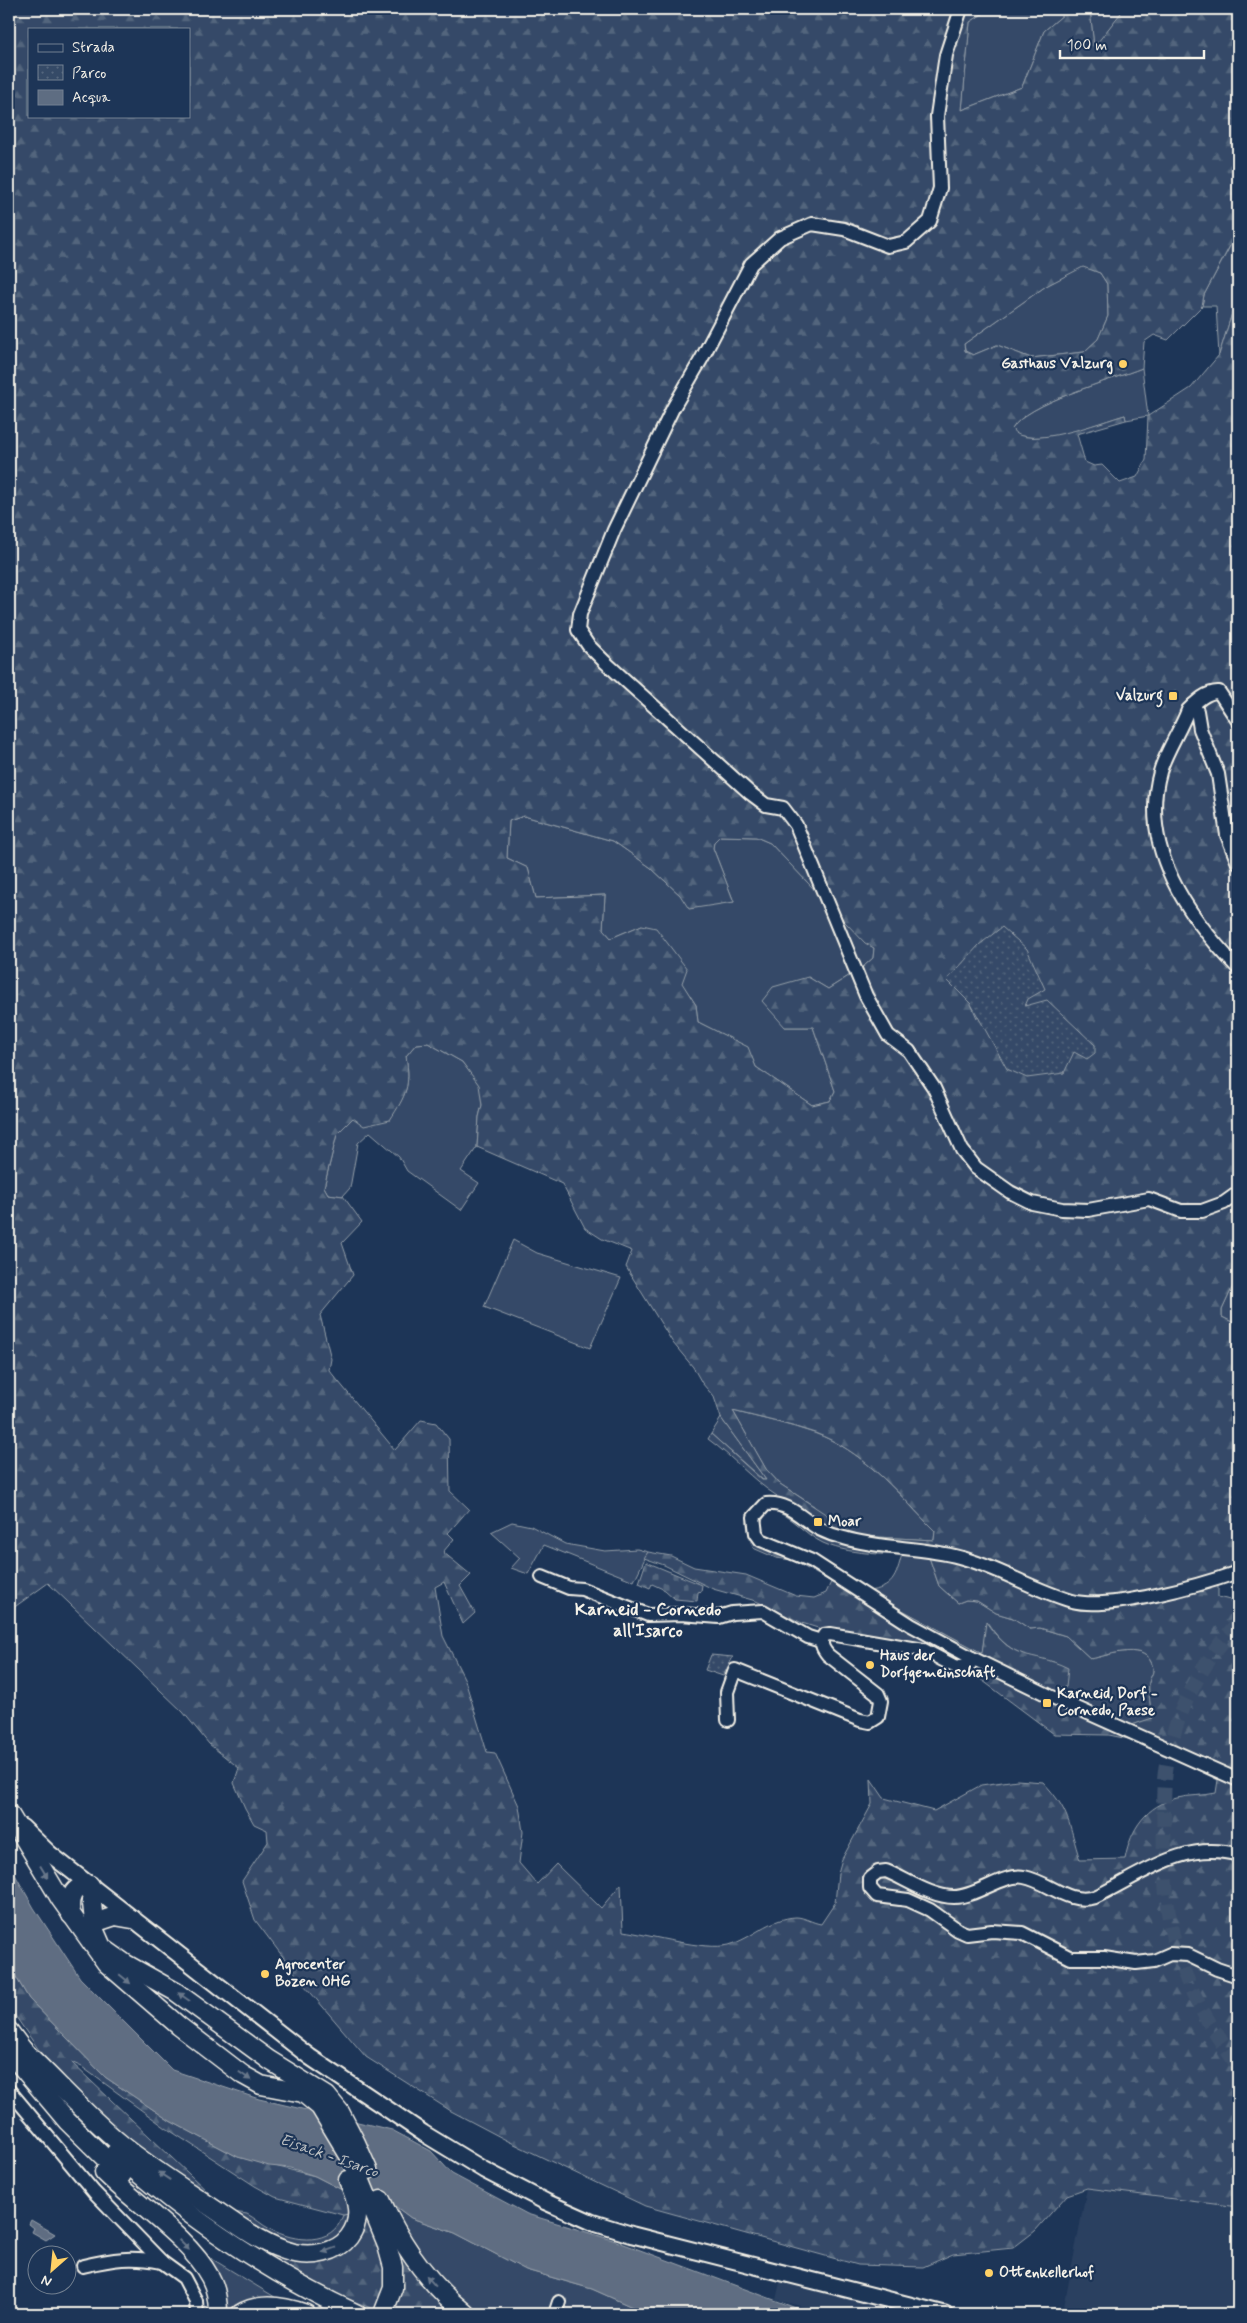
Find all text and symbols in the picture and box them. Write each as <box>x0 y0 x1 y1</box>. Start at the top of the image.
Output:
legend <box>28 28 190 118</box>
scale bar <box>1060 28 1203 60</box>
text: 100 m <box>1067 36 1107 56</box>
text: Strada <box>72 38 115 58</box>
text: Parco <box>72 64 106 84</box>
text: Acqua <box>72 88 111 108</box>
place label: Gasthaus Valzurg <box>1001 354 1113 375</box>
marker: Gasthaus Valzurg <box>1117 358 1129 370</box>
place label: Valzurg <box>1116 686 1163 708</box>
marker: Valzurg <box>1167 690 1179 702</box>
place label: Moar <box>828 1512 862 1532</box>
marker: Moar <box>812 1516 824 1528</box>
district label: Karneid - Cornedo all'Isarco <box>575 1598 721 1643</box>
place label: Haus der Dorfgemeinschaft <box>880 1646 996 1684</box>
marker: Haus der Dorfgemeinschaft <box>864 1659 876 1671</box>
place label: Karneid, Dorf - Cornedo, Paese <box>1057 1684 1158 1721</box>
marker: Karneid, Dorf - Cornedo, Paese <box>1041 1697 1053 1709</box>
one-way arrow <box>40 1865 48 1880</box>
place label: Agrocenter Bozen OHG <box>275 1955 351 1992</box>
marker: Agrocenter Bozen OHG <box>259 1968 271 1980</box>
one-way arrow <box>118 1973 130 1985</box>
one-way arrow <box>177 1992 190 2002</box>
one-way arrow <box>238 2071 251 2081</box>
water label: Eisack - Isarco <box>277 2129 382 2183</box>
one-way arrow <box>157 2171 170 2180</box>
one-way arrow <box>178 2239 190 2251</box>
north arrow <box>28 2246 78 2296</box>
one-way arrow <box>322 2247 337 2254</box>
place label: Ottenkellerhof <box>999 2263 1095 2283</box>
marker: Ottenkellerhof <box>983 2267 995 2279</box>
text: N <box>38 2271 55 2291</box>
one-way arrow <box>425 2274 436 2287</box>

